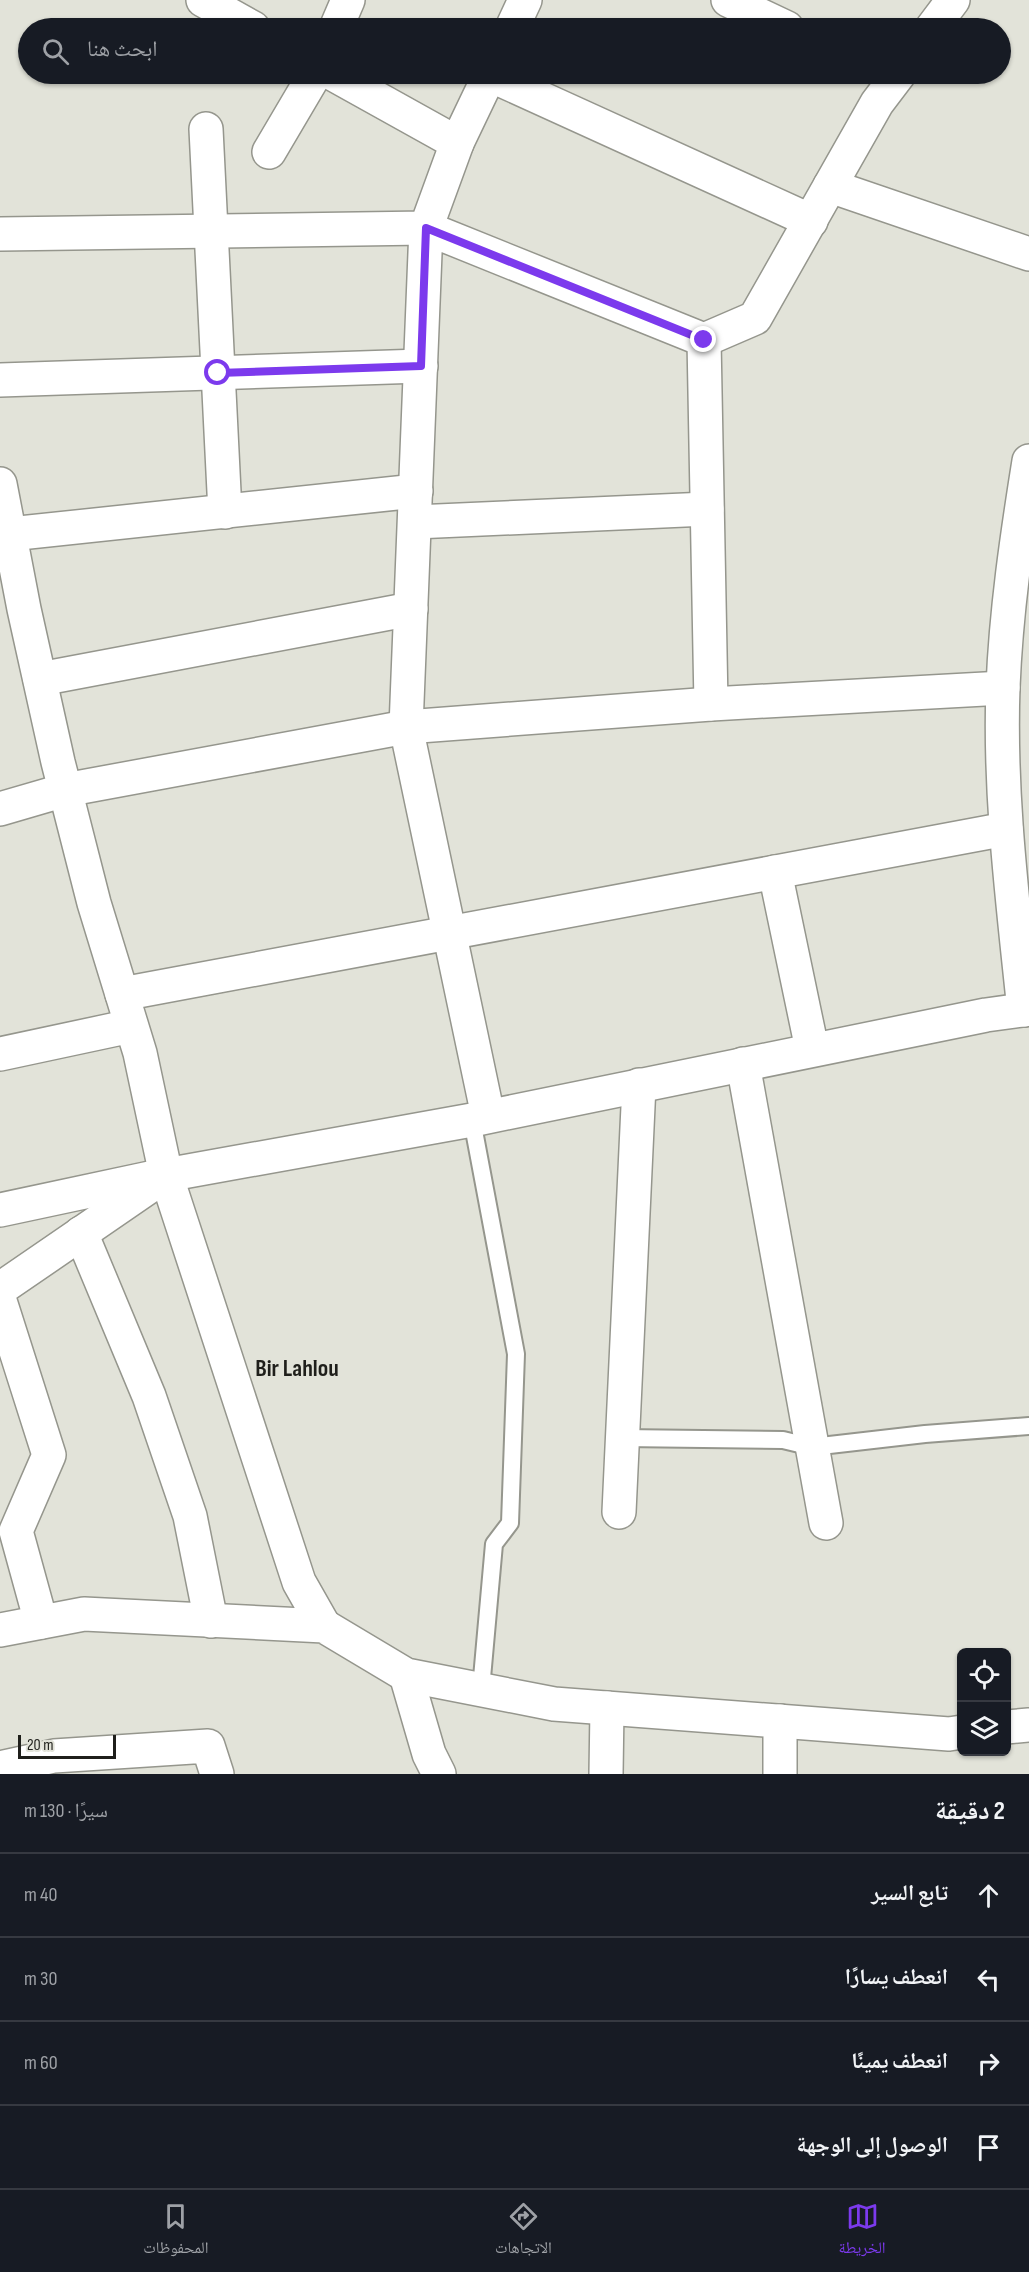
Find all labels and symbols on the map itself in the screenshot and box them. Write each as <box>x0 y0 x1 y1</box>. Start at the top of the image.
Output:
route end <box>690 326 716 352</box>
route start <box>204 359 230 385</box>
district label: Bir Lahlou <box>255 1354 339 1383</box>
scale bar <box>18 1732 116 1760</box>

